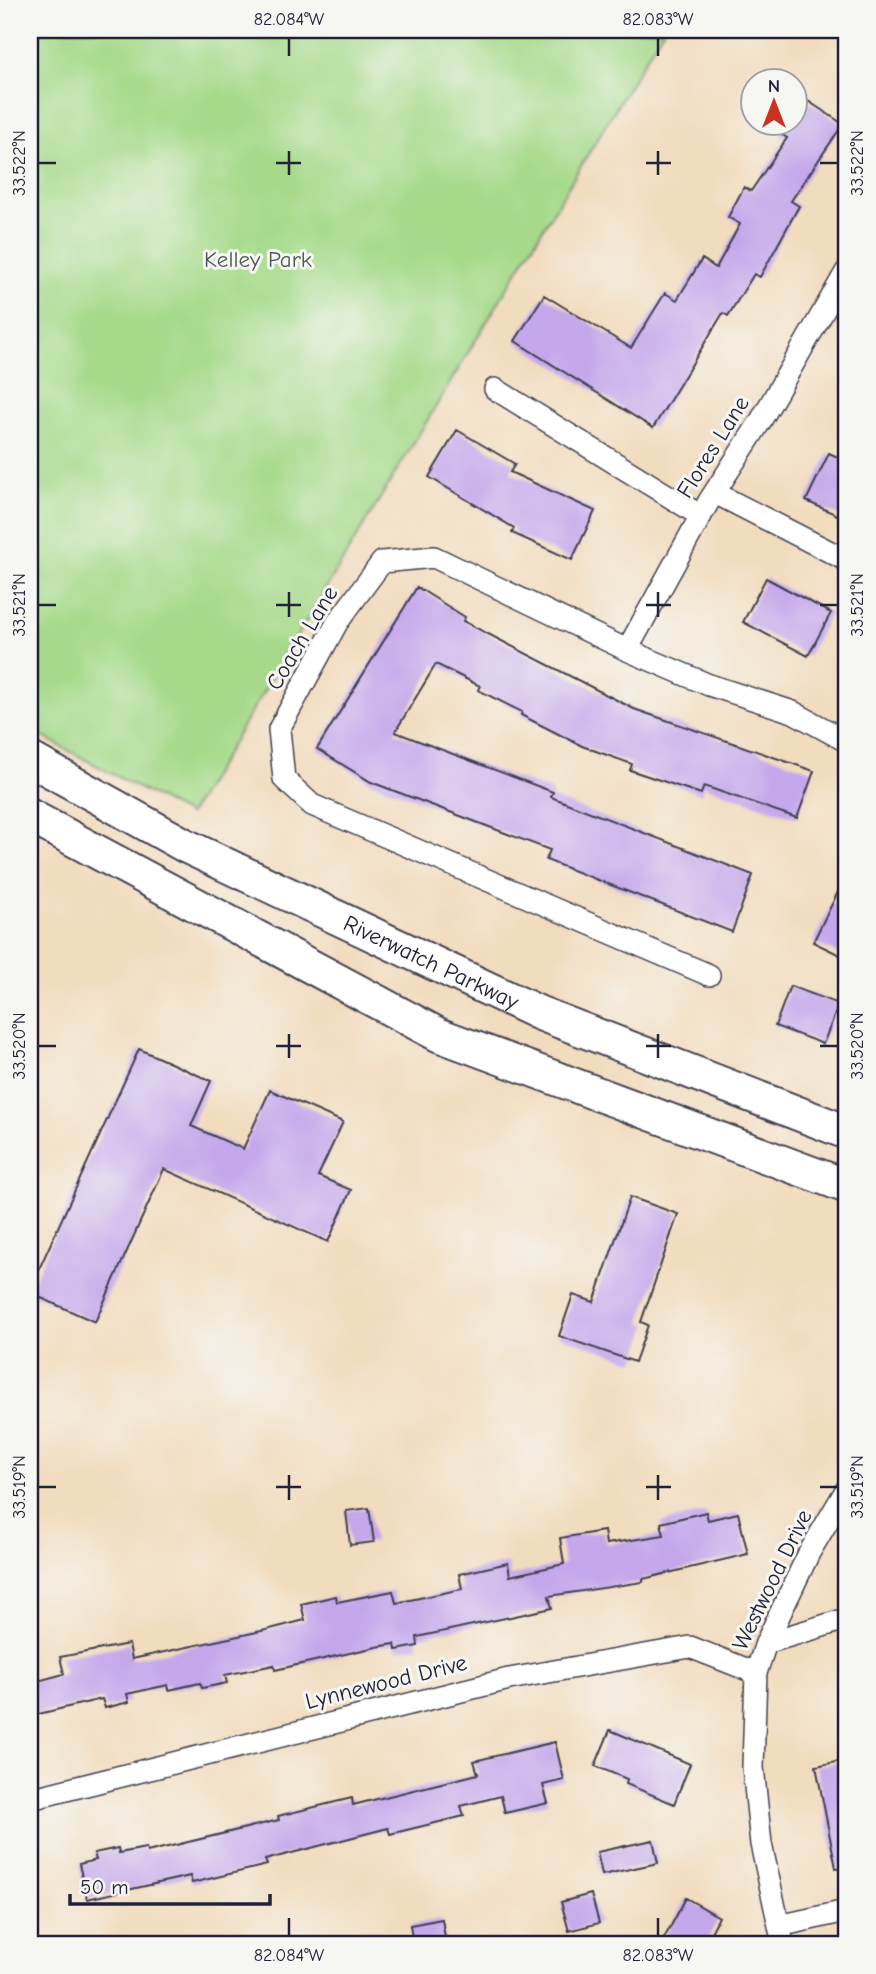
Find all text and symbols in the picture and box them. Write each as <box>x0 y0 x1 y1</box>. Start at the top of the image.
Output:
text: 82.084°W <box>254 9 325 30</box>
text: 82.083°W <box>623 9 694 30</box>
north arrow <box>740 66 810 136</box>
text: N <box>768 75 780 97</box>
text: 33.522°N <box>9 130 30 196</box>
text: 33.522°N <box>847 130 868 196</box>
park label: Kelley Park <box>204 246 312 273</box>
street label: Flores Lane <box>671 391 755 503</box>
text: 33.521°N <box>9 573 30 637</box>
text: 33.521°N <box>847 573 868 637</box>
street label: Coach Lane <box>260 581 344 695</box>
street label: Riverwatch Parkway <box>339 909 524 1015</box>
text: 33.520°N <box>9 1012 30 1080</box>
text: 33.520°N <box>847 1012 868 1080</box>
text: 33.519°N <box>9 1455 30 1519</box>
text: 33.519°N <box>847 1455 868 1519</box>
street label: Westwood Drive <box>726 1505 818 1655</box>
street label: Lynnewood Drive <box>302 1649 470 1715</box>
scale bar <box>70 1862 270 1906</box>
text: 50 m <box>80 1875 129 1899</box>
text: 82.084°W <box>254 1945 325 1966</box>
text: 82.083°W <box>623 1945 694 1966</box>

